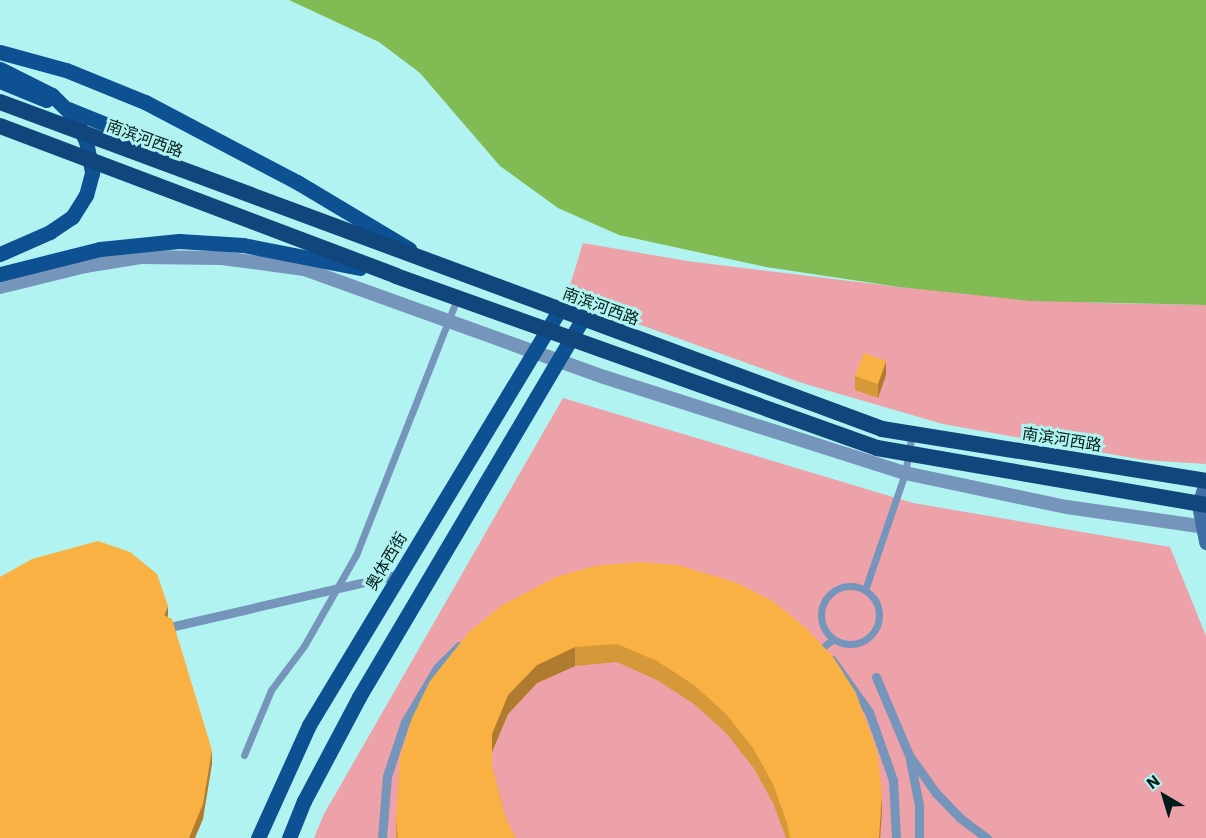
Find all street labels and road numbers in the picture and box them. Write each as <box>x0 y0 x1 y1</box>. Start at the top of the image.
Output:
street label: 南滨河西路 <box>104 115 186 161</box>
street label: 南滨河西路 <box>560 283 642 329</box>
street label: 南滨河西路 <box>1021 423 1103 455</box>
street label: 奥体西街 <box>361 529 411 593</box>

